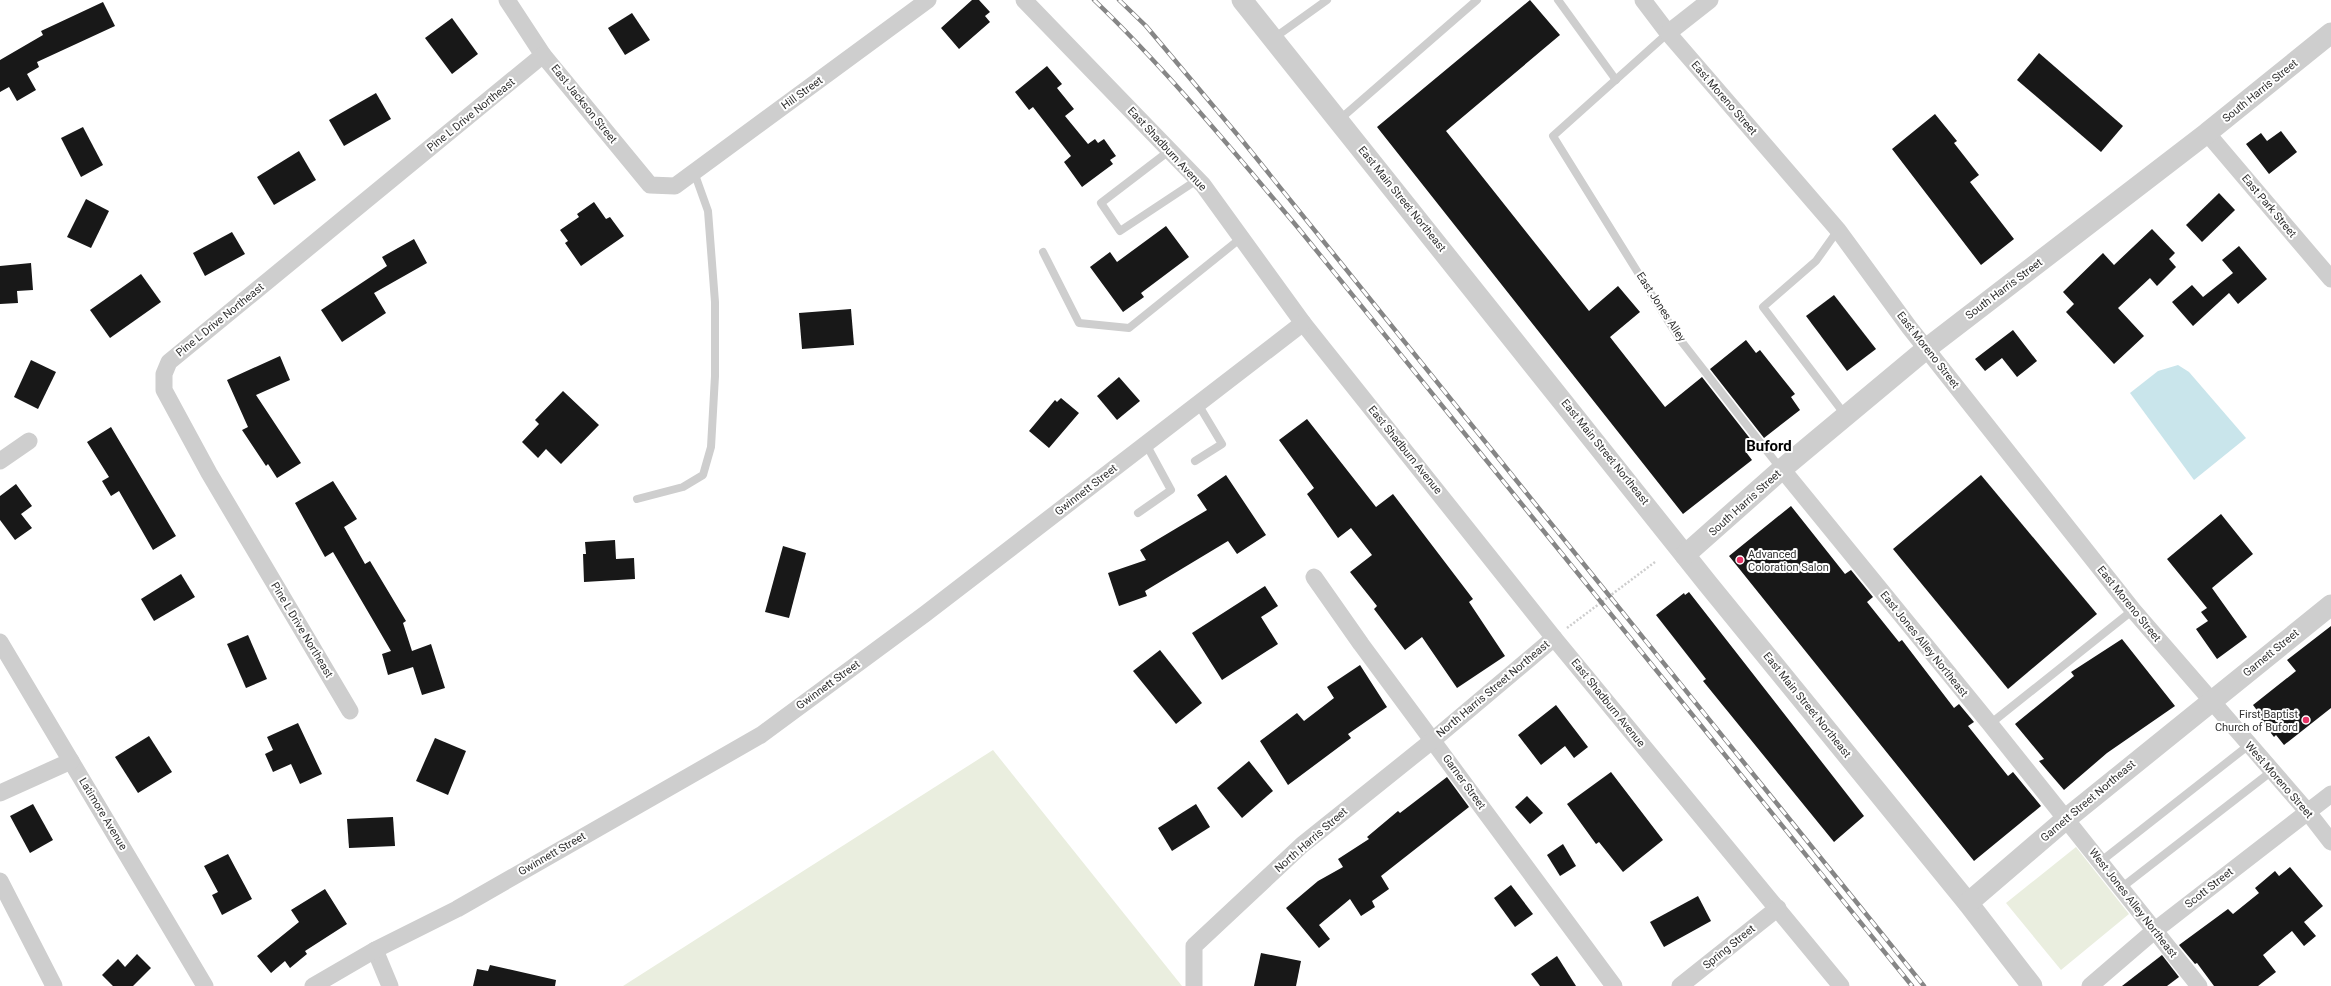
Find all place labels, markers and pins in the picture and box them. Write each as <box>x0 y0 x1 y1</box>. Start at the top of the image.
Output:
place label: Advanced Coloration Salon <box>1748 548 1829 574</box>
marker: Advanced Coloration Salon <box>1735 555 1745 565</box>
place label: First Baptist Church of Buford <box>2215 708 2298 734</box>
marker: First Baptist Church of Buford <box>2301 715 2311 725</box>

